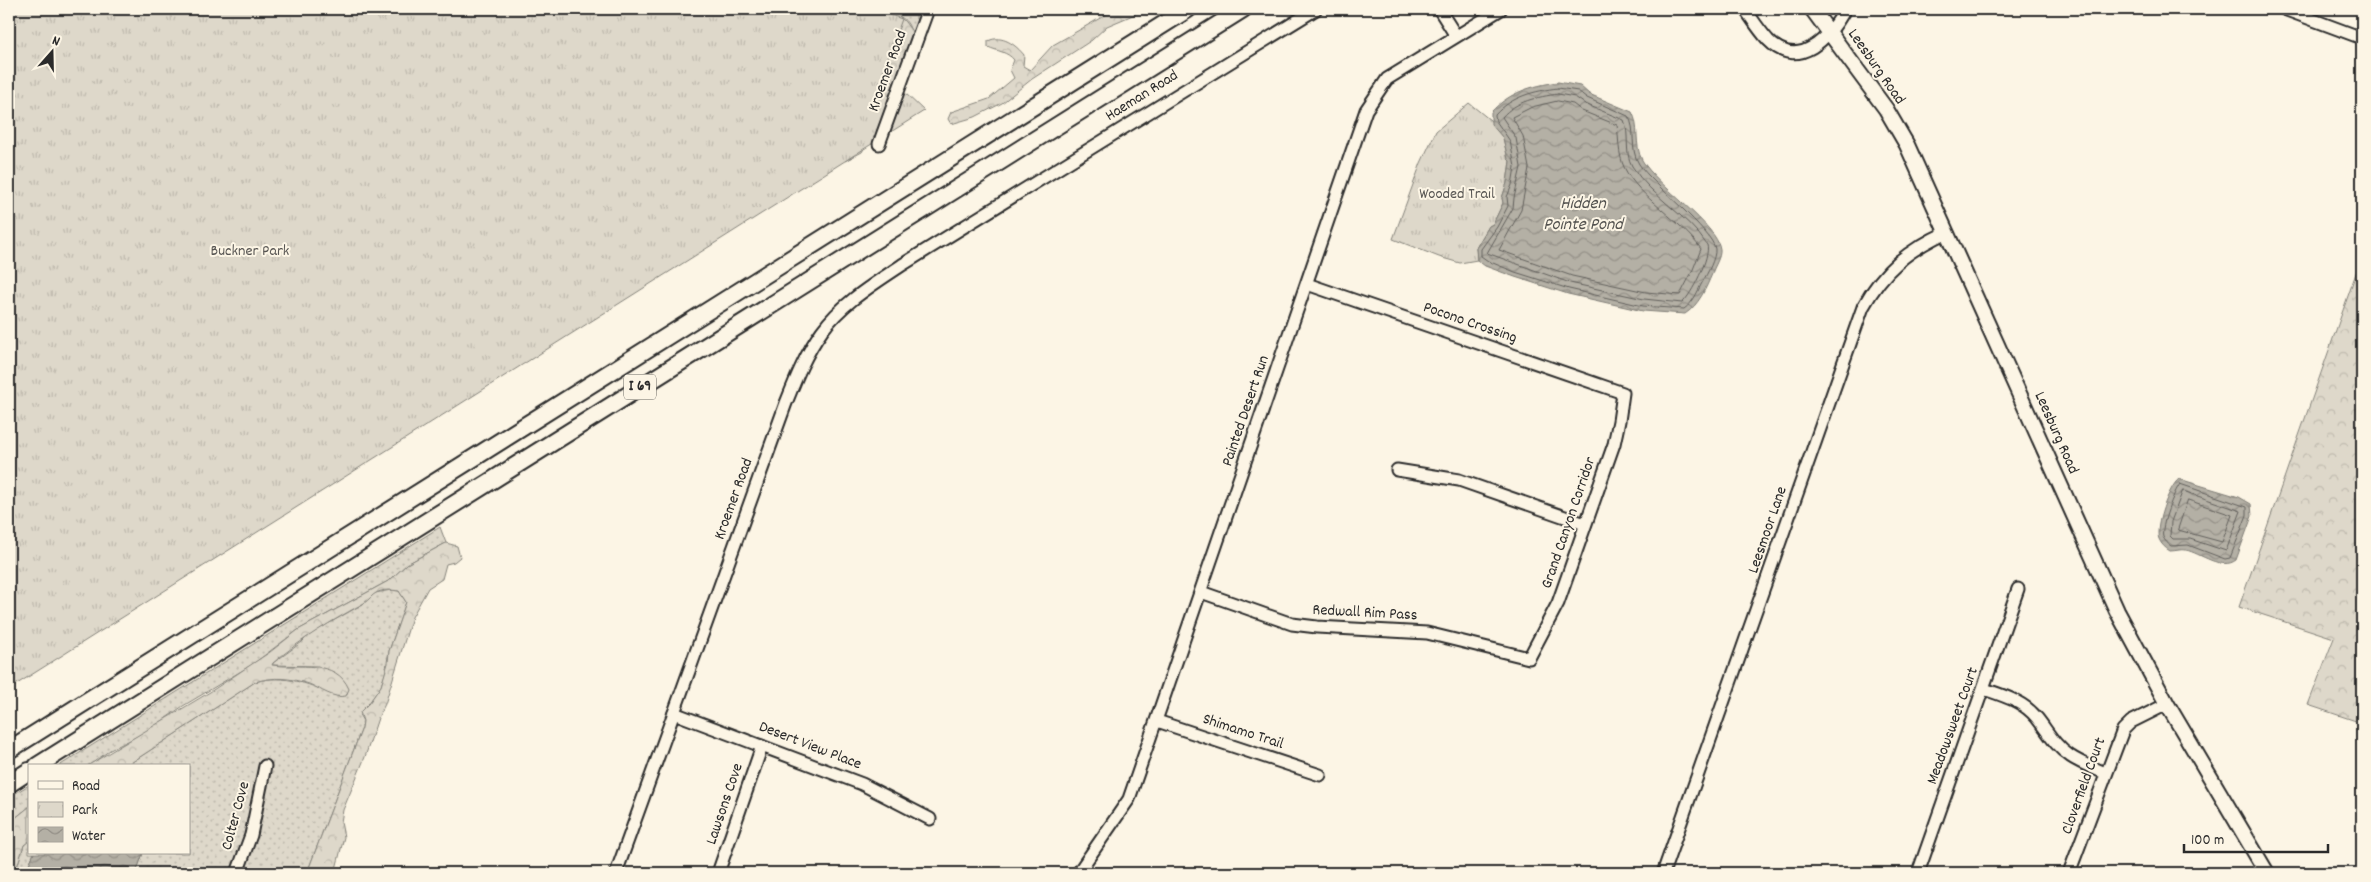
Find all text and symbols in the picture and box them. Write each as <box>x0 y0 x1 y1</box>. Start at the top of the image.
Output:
street label: Leesburg Road <box>1841 24 1911 110</box>
street label: Kroemer Road <box>863 27 913 115</box>
north arrow <box>28 28 78 78</box>
text: N <box>49 31 63 52</box>
street label: Haeman Road <box>1101 64 1183 128</box>
park label: Wooded Trail <box>1419 183 1495 206</box>
water label: Hidden Pointe Pond <box>1543 192 1625 238</box>
park label: Buckner Park <box>211 240 289 263</box>
street label: Pocono Crossing <box>1420 296 1520 350</box>
street label: Painted Desert Run <box>1216 352 1276 470</box>
road number: I 69 <box>624 374 656 400</box>
street label: Leesburg Road <box>2028 388 2084 478</box>
street label: Grand Canyon Corridor <box>1536 454 1602 592</box>
street label: Kroemer Road <box>709 455 759 543</box>
street label: Leesmoor Lane <box>1742 483 1794 577</box>
street label: Redwall Rim Pass <box>1312 599 1418 627</box>
street label: Meadowsweet Court <box>1921 664 1985 788</box>
street label: Shimamo Trail <box>1199 708 1287 756</box>
street label: Desert View Place <box>755 716 865 776</box>
street label: Cloverfield Court <box>2056 734 2112 838</box>
street label: Lawsons Cove <box>700 760 750 848</box>
legend <box>28 764 190 854</box>
text: Road <box>72 776 100 798</box>
street label: Colter Cove <box>216 779 256 853</box>
text: Park <box>72 800 98 822</box>
scale bar <box>2184 822 2327 854</box>
text: Water <box>72 826 106 848</box>
text: 100 m <box>2191 830 2224 852</box>

